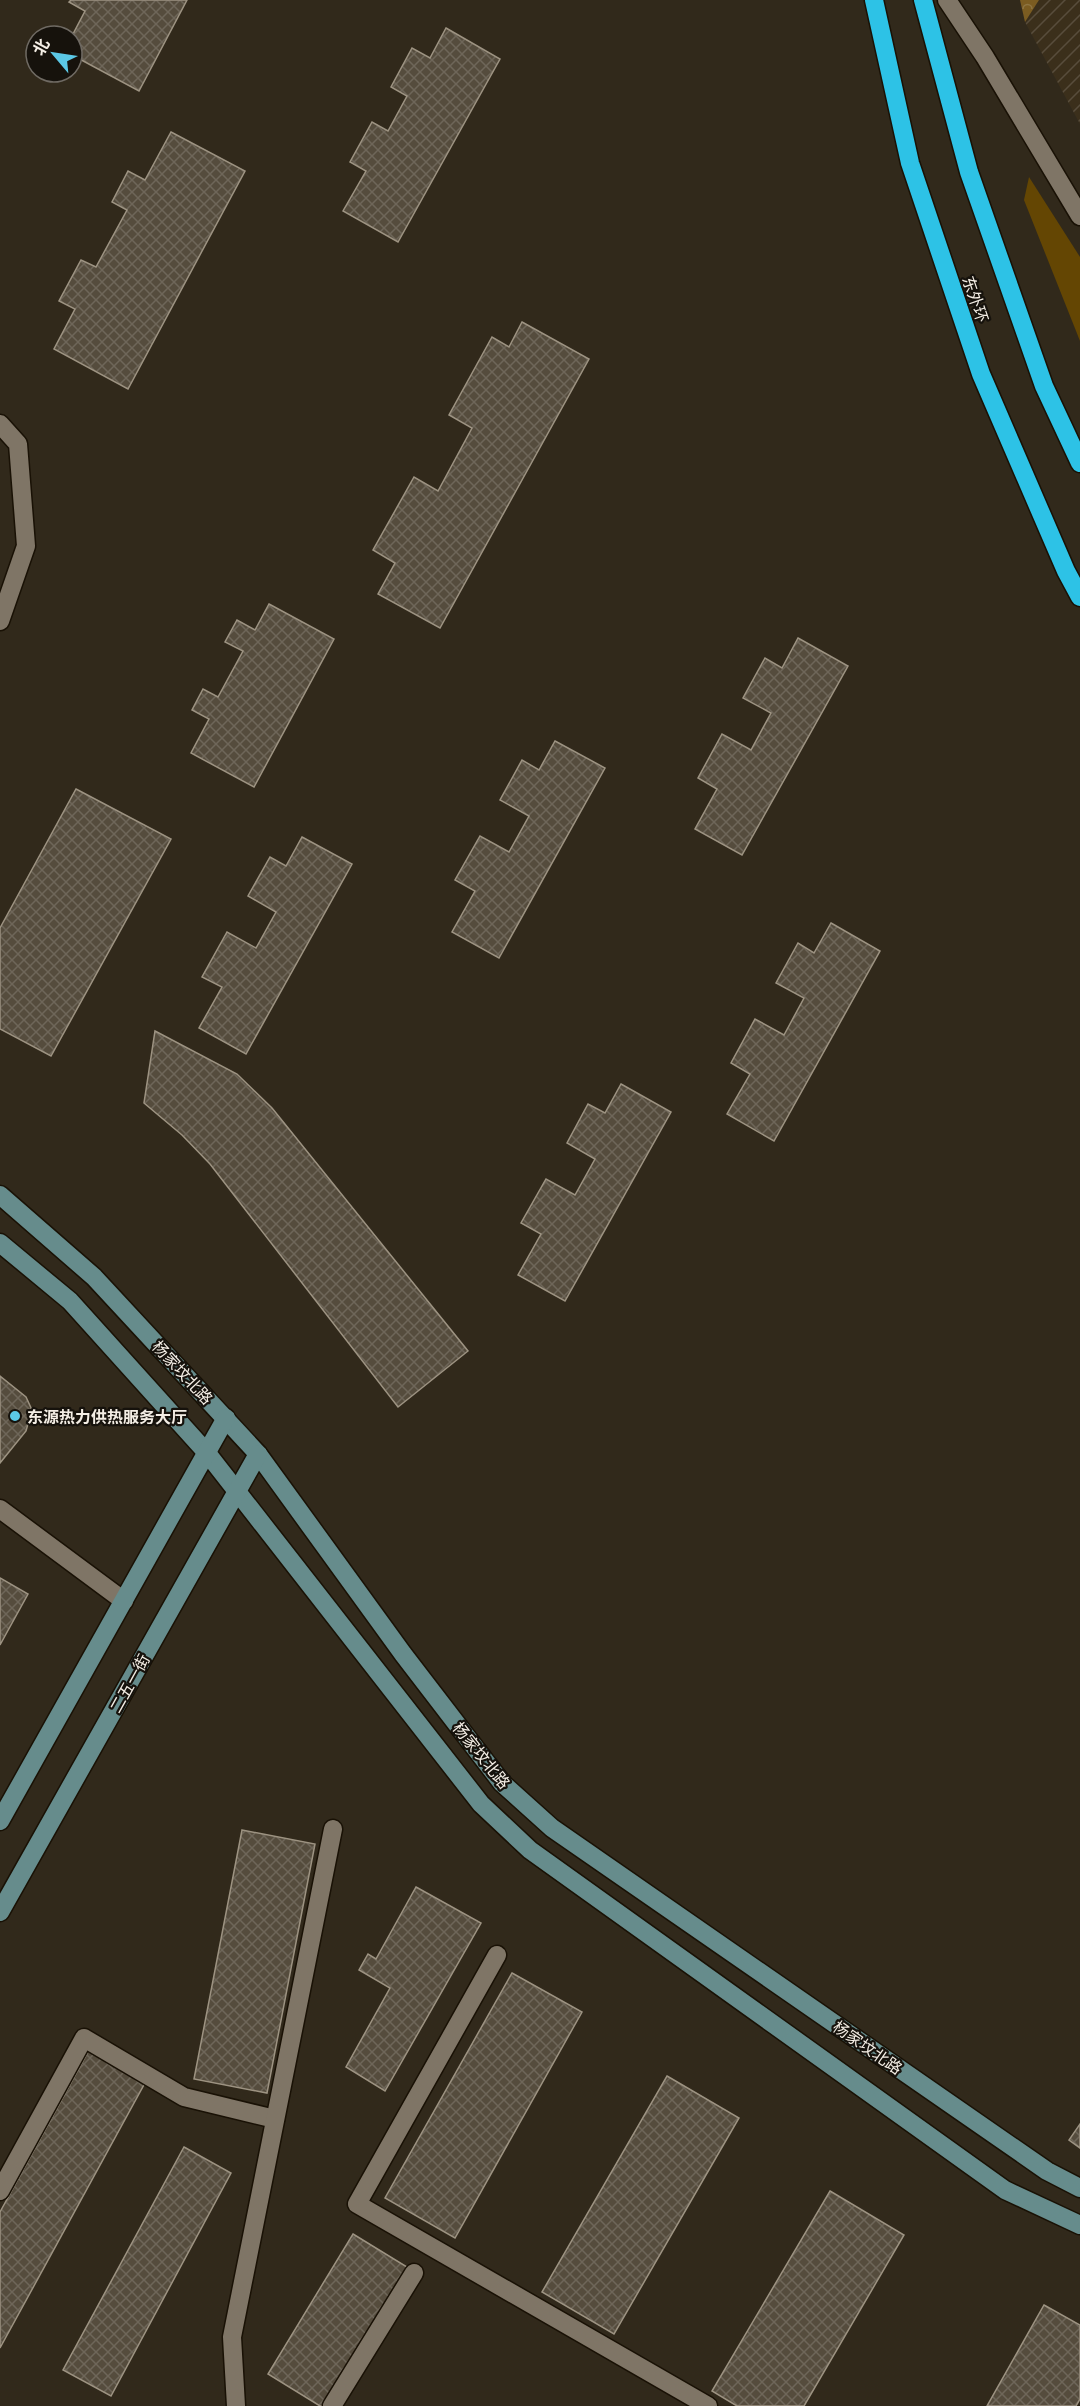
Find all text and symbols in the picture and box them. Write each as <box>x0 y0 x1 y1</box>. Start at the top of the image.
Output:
north arrow <box>24 24 84 84</box>
text: 北 <box>28 35 53 58</box>
street label: 东外环 <box>959 273 993 325</box>
street label: 杨家坟北路 <box>149 1336 217 1408</box>
place label: 东源热力供热服务大厅 <box>27 1407 187 1426</box>
marker: 东源热力供热服务大厅 <box>8 1409 22 1423</box>
street label: 二五一街 <box>105 1650 153 1716</box>
street label: 杨家坟北路 <box>449 1718 515 1792</box>
street label: 杨家坟北路 <box>830 2016 906 2078</box>

